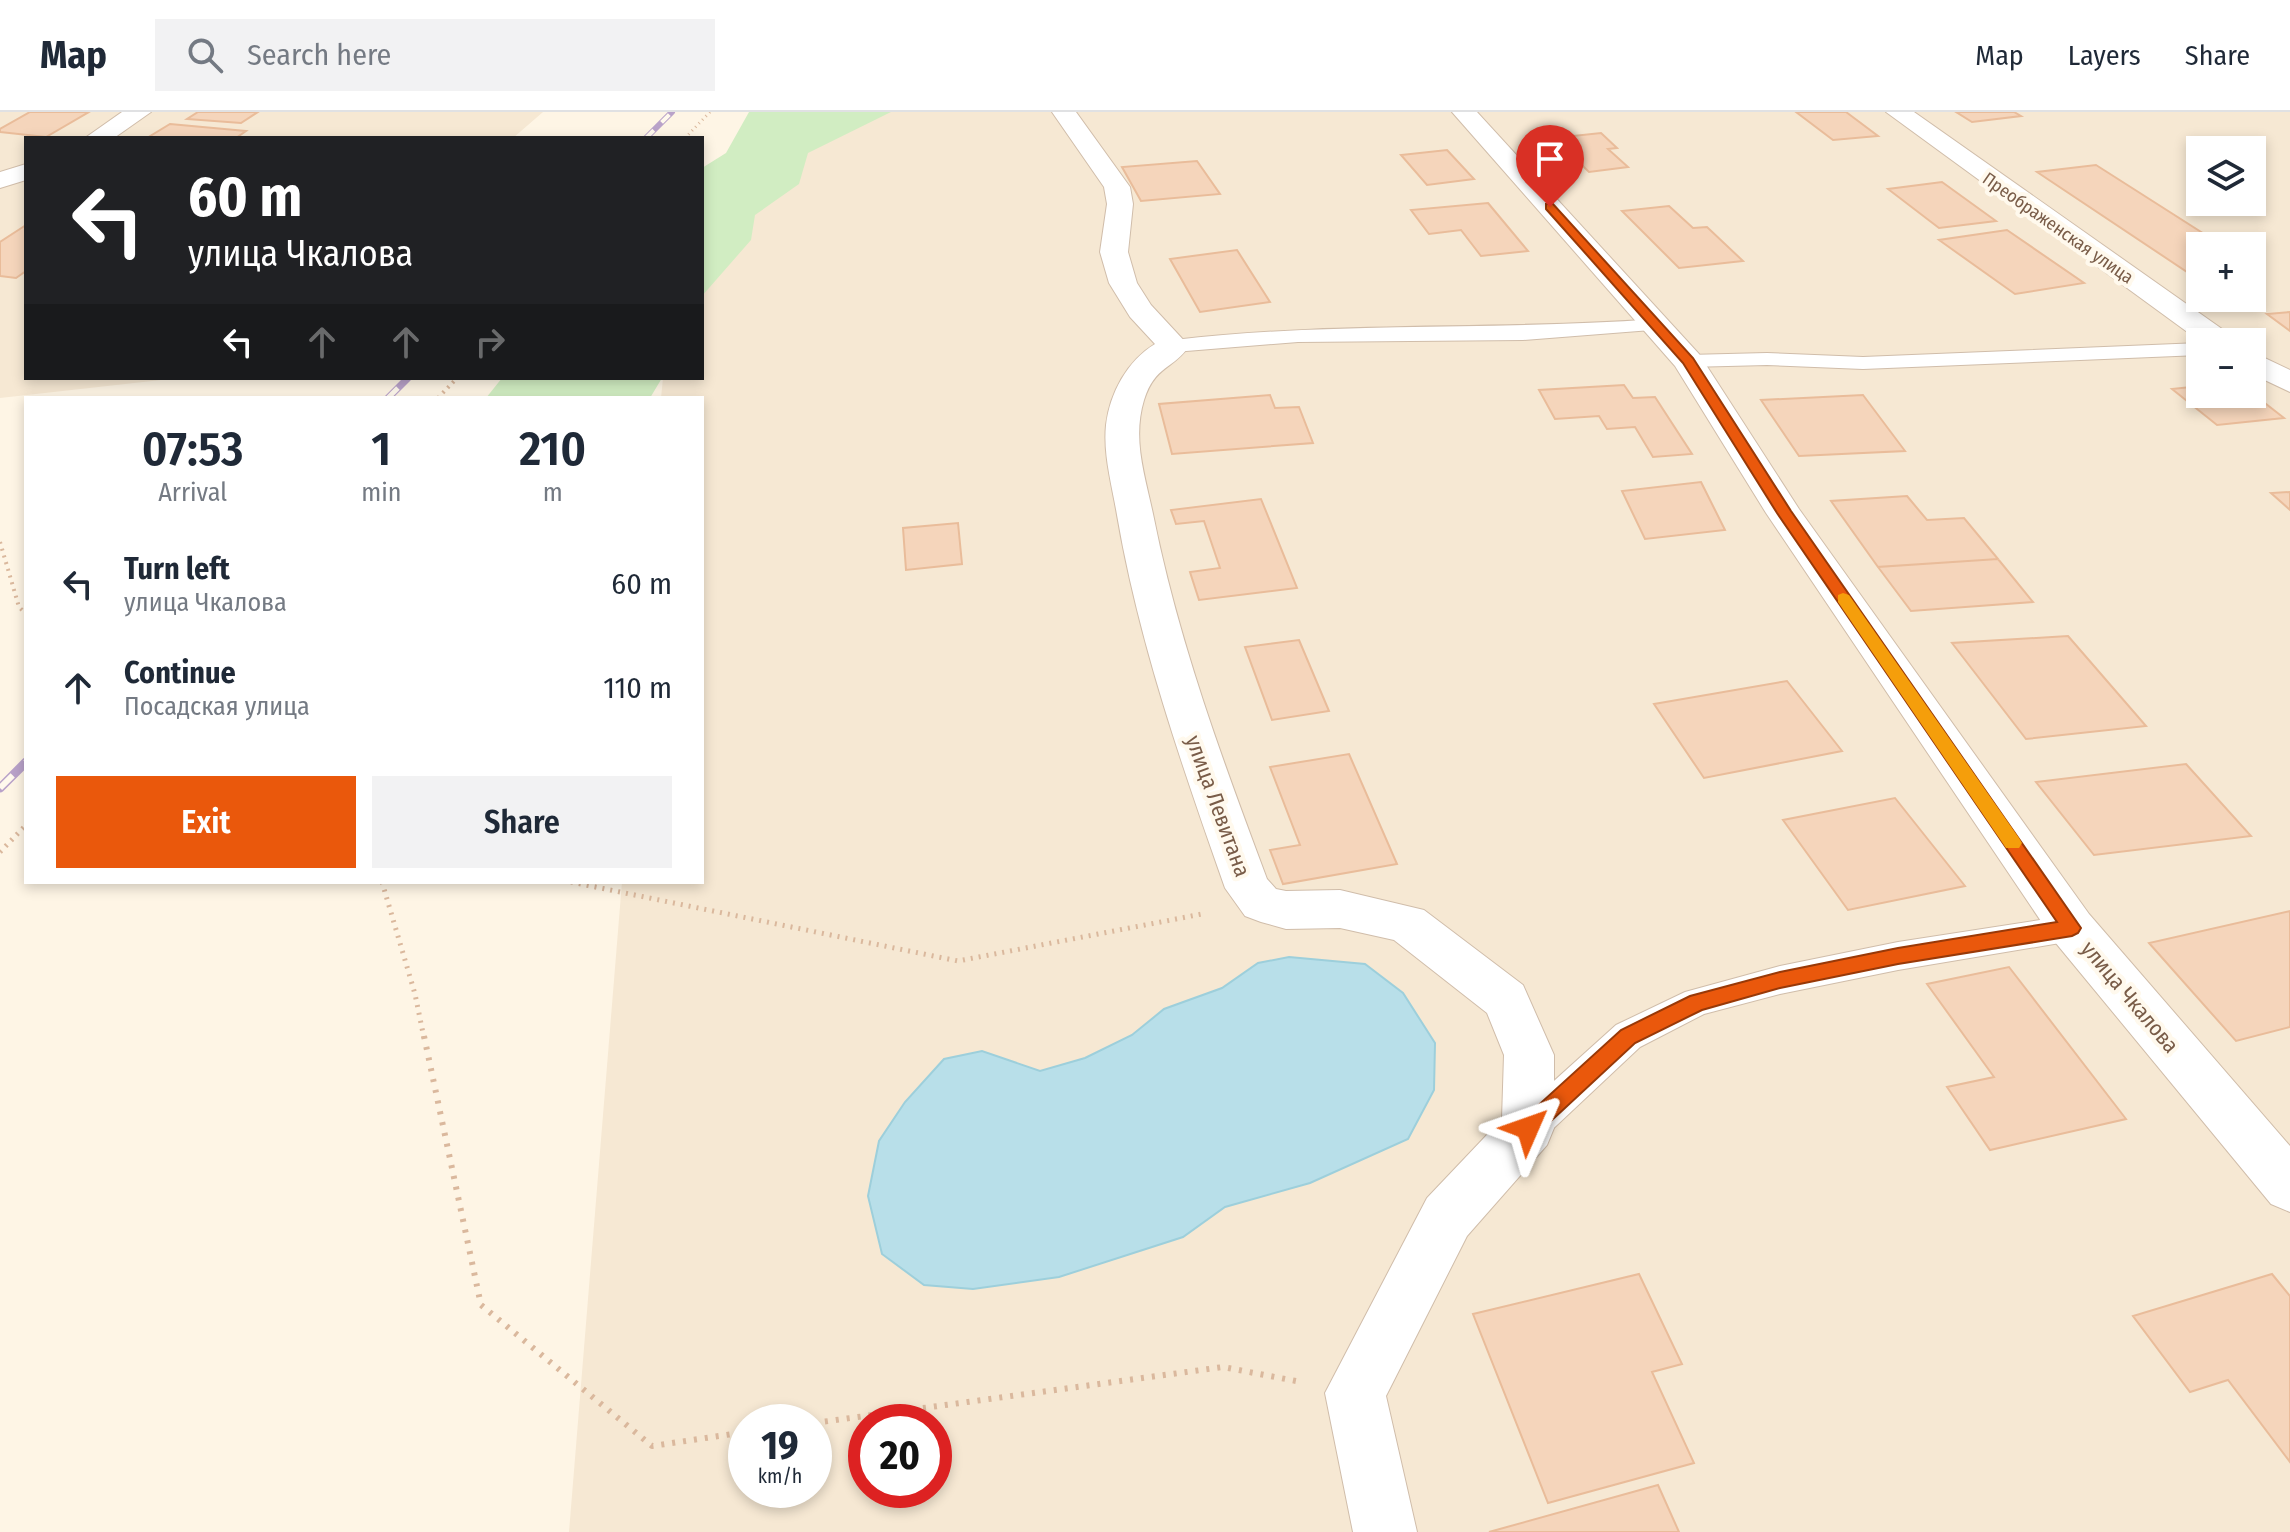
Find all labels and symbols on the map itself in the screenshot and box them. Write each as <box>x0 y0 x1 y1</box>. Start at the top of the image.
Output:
pin <box>1516 125 1584 207</box>
street label: Преображенская улица <box>1978 168 2138 288</box>
street label: улица Левитана <box>1180 732 1256 880</box>
street label: улица Чкалова <box>2075 936 2185 1058</box>
position arrow <box>1486 1086 1570 1170</box>
speed limit sign: 20 <box>848 1404 952 1508</box>

